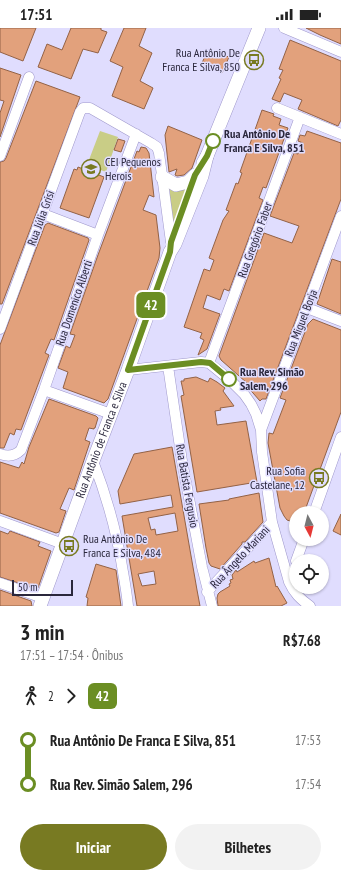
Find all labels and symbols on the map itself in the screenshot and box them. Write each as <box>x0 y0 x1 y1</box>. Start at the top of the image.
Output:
place label: Rua Antônio De Franca E Silva, 850 <box>162 45 240 74</box>
bus stop icon: Rua Antônio De Franca E Silva, 850 <box>243 49 265 71</box>
place label: Rua Antônio De Franca E Silva, 851 <box>224 126 305 155</box>
marker: Rua Antônio De Franca E Silva, 851 <box>205 133 221 149</box>
place label: CEI Pequenos Herois <box>105 154 161 183</box>
school or university icon: CEI Pequenos Herois <box>80 158 102 180</box>
street label: Rua Júlia Grisi <box>24 188 57 247</box>
street label: Rua Gregório Faber <box>234 199 275 280</box>
street label: Rua Domenico Alberti <box>52 258 95 348</box>
street label: Rua Miguel Borja <box>281 287 320 359</box>
line badge: 42 <box>133 292 169 318</box>
place label: Rua Rev. Simão Salem, 296 <box>240 364 305 393</box>
marker: Rua Rev. Simão Salem, 296 <box>221 371 237 387</box>
street label: Rua Antônio de Franca e Silva <box>72 379 130 500</box>
street label: Rua Batista Fergusio <box>173 443 202 529</box>
place label: Rua Sofia Castelane, 12 <box>250 463 305 492</box>
bus stop icon: Rua Sofia Castelane, 12 <box>308 467 330 489</box>
north arrow <box>289 506 329 546</box>
street label: Rua Ângelo Mariani <box>207 522 273 591</box>
place label: Rua Antônio De Franca E Silva, 484 <box>83 531 161 560</box>
bus stop icon: Rua Antônio De Franca E Silva, 484 <box>58 535 80 557</box>
scale bar <box>12 578 73 597</box>

